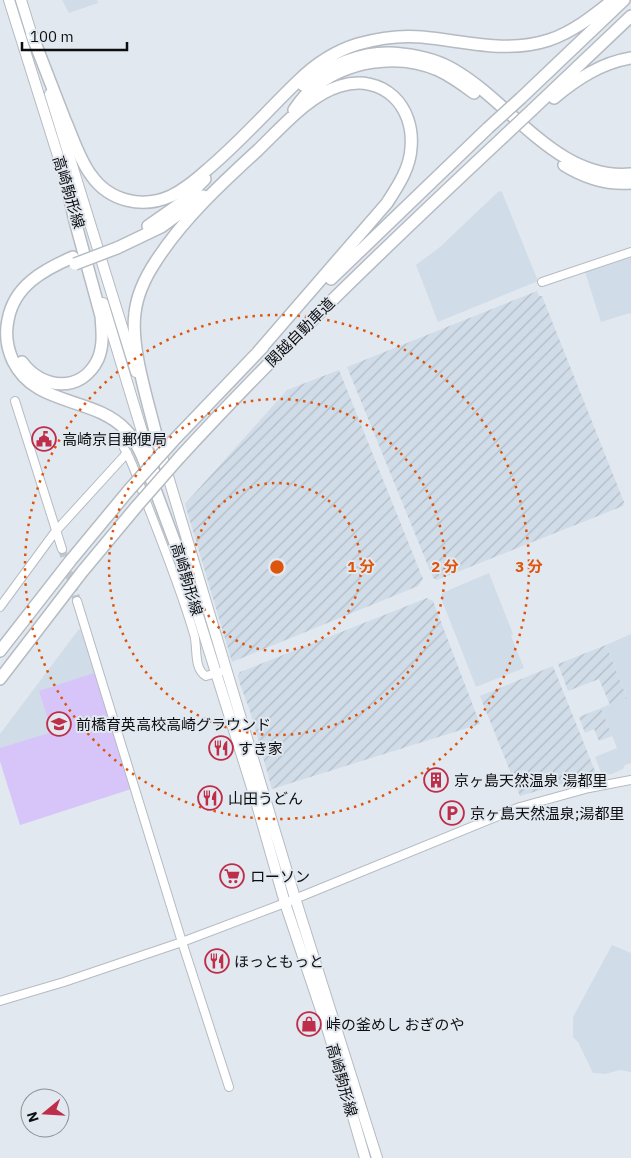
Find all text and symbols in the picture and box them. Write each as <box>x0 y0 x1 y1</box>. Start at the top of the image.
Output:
scale bar <box>22 20 128 52</box>
text: 100 m <box>30 27 74 46</box>
street label: 高崎駒形線 <box>49 153 89 231</box>
street label: 関越自動車道 <box>261 293 339 371</box>
public building icon: 高崎京目郵便局 <box>31 426 57 452</box>
place label: 高崎京目郵便局 <box>62 430 167 449</box>
street label: 高崎駒形線 <box>167 540 207 618</box>
text: 1 分 <box>347 557 375 576</box>
text: 2 分 <box>431 557 459 576</box>
text: 3 分 <box>515 557 543 576</box>
centre of rings <box>268 558 286 576</box>
school or university icon: 前橋育英高校高崎グラウンド <box>46 711 72 737</box>
place label: 前橋育英高校高崎グラウンド <box>76 715 271 734</box>
restaurant icon: すき家 <box>208 735 234 761</box>
place label: すき家 <box>238 739 283 758</box>
building icon: 京ヶ島天然温泉 湯都里 <box>423 767 449 793</box>
place label: 京ヶ島天然温泉 湯都里 <box>454 771 608 790</box>
restaurant icon: 山田うどん <box>197 785 223 811</box>
place label: 山田うどん <box>228 789 303 808</box>
parking icon: 京ヶ島天然温泉;湯都里 <box>439 800 465 826</box>
place label: 京ヶ島天然温泉;湯都里 <box>470 804 624 823</box>
supermarket icon: ローソン <box>219 863 245 889</box>
place label: ローソン <box>250 867 310 886</box>
restaurant icon: ほっともっと <box>204 948 230 974</box>
place label: ほっともっと <box>234 952 324 971</box>
shop icon: 峠の釜めし おぎのや <box>296 1011 322 1037</box>
place label: 峠の釜めし おぎのや <box>326 1015 465 1034</box>
street label: 高崎駒形線 <box>323 1041 361 1119</box>
north arrow <box>20 1088 70 1138</box>
text: N <box>23 1109 43 1125</box>

